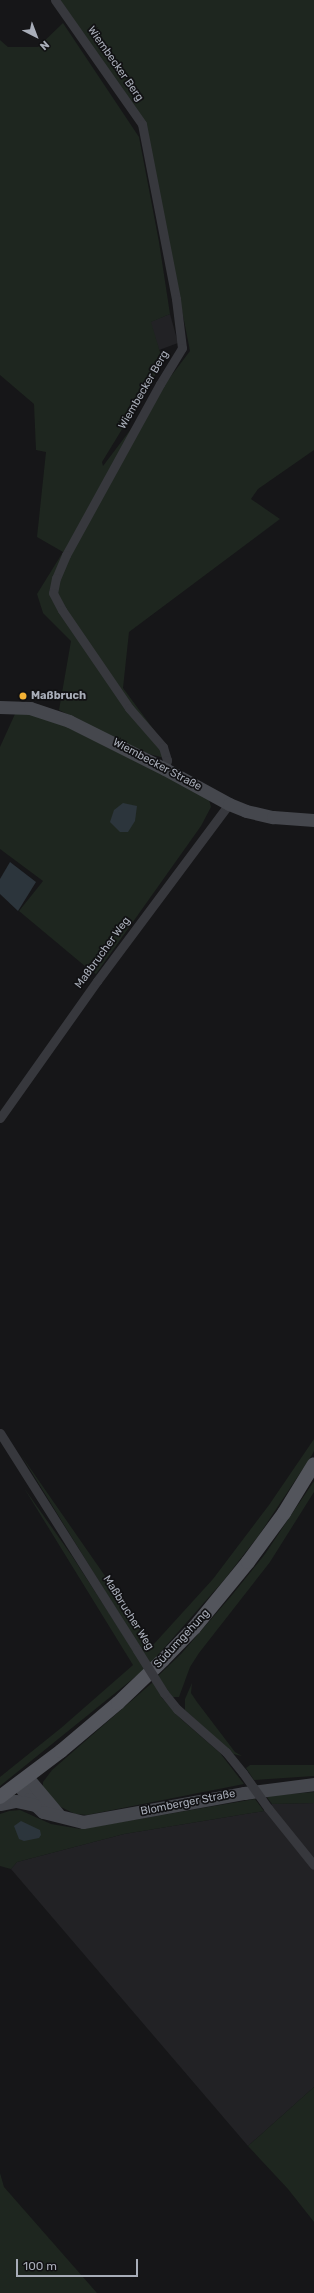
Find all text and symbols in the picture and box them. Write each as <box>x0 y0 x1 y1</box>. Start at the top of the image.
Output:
north arrow <box>16 16 56 56</box>
street label: Wiembecker Berg <box>84 24 146 104</box>
text: N <box>37 38 52 53</box>
street label: Wiembecker Berg <box>116 348 172 432</box>
place label: Maßbruch <box>31 689 86 703</box>
marker: Maßbruch <box>18 691 28 701</box>
street label: Wiembecker Straße <box>110 736 204 794</box>
street label: Maßbrucher Weg <box>72 914 134 992</box>
street label: Maßbrucher Weg <box>100 1573 156 1653</box>
street label: Südumgehung <box>151 1607 213 1671</box>
street label: Blomberger Straße <box>139 1787 237 1819</box>
scale bar <box>18 2251 140 2277</box>
text: 100 m <box>23 2259 57 2273</box>

